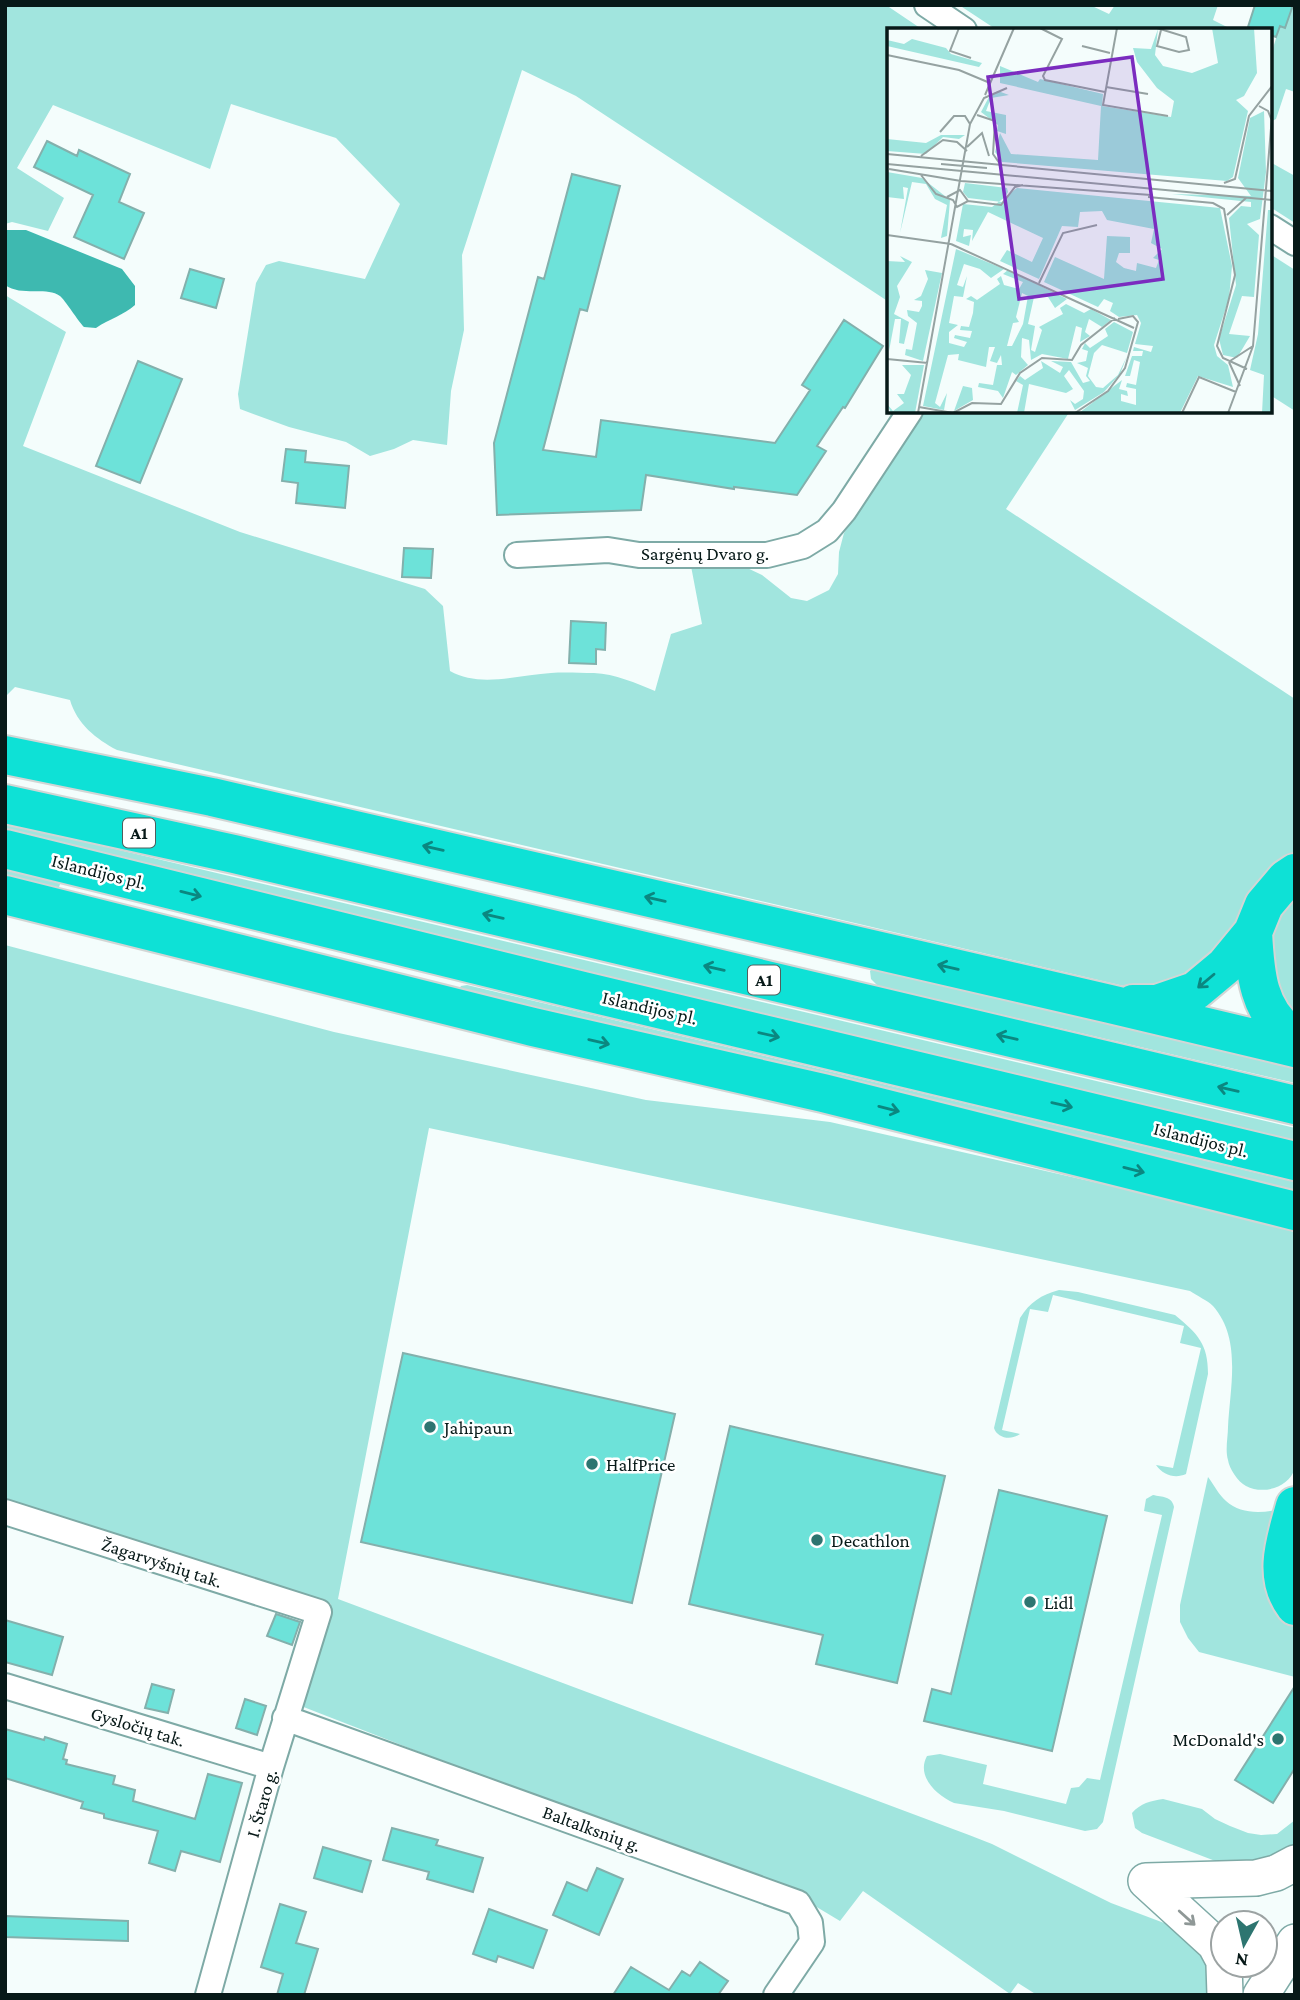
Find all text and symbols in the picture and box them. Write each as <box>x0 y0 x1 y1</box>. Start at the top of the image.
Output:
inset map <box>887 28 1272 413</box>
street label: Sargėnų Dvaro g. <box>641 543 769 564</box>
road number: A1 <box>123 818 155 848</box>
one-way arrow <box>422 841 445 854</box>
street label: Islandijos pl. <box>49 850 148 894</box>
one-way arrow <box>179 888 201 901</box>
one-way arrow <box>644 892 667 905</box>
one-way arrow <box>482 908 505 922</box>
one-way arrow <box>937 959 960 973</box>
one-way arrow <box>703 961 726 974</box>
road number: A1 <box>748 965 780 995</box>
one-way arrow <box>1198 974 1216 989</box>
street label: Islandijos pl. <box>600 986 699 1030</box>
one-way arrow <box>757 1029 780 1043</box>
one-way arrow <box>996 1030 1019 1043</box>
one-way arrow <box>588 1036 610 1049</box>
one-way arrow <box>1217 1082 1240 1096</box>
one-way arrow <box>1050 1099 1073 1112</box>
one-way arrow <box>877 1103 900 1116</box>
street label: Islandijos pl. <box>1151 1118 1250 1162</box>
one-way arrow <box>1122 1164 1145 1177</box>
place label: Jahipaun <box>442 1417 513 1438</box>
marker: Jahipaun <box>422 1419 438 1435</box>
place label: HalfPrice <box>606 1454 675 1475</box>
marker: HalfPrice <box>584 1456 600 1472</box>
place label: Decathlon <box>831 1530 910 1551</box>
marker: Decathlon <box>809 1532 825 1548</box>
street label: Žagarvyšnių tak. <box>99 1533 225 1592</box>
place label: Lidl <box>1044 1592 1073 1613</box>
marker: Lidl <box>1022 1594 1038 1610</box>
street label: Gysločių tak. <box>88 1702 187 1751</box>
place label: McDonald's <box>1172 1729 1264 1750</box>
marker: McDonald's <box>1270 1731 1286 1747</box>
street label: I. Štaro g. <box>242 1767 281 1840</box>
street label: Baltalksnių g. <box>540 1801 644 1856</box>
north arrow <box>1209 1909 1279 1979</box>
one-way arrow <box>1178 1910 1196 1926</box>
text: N <box>1234 1949 1250 1972</box>

